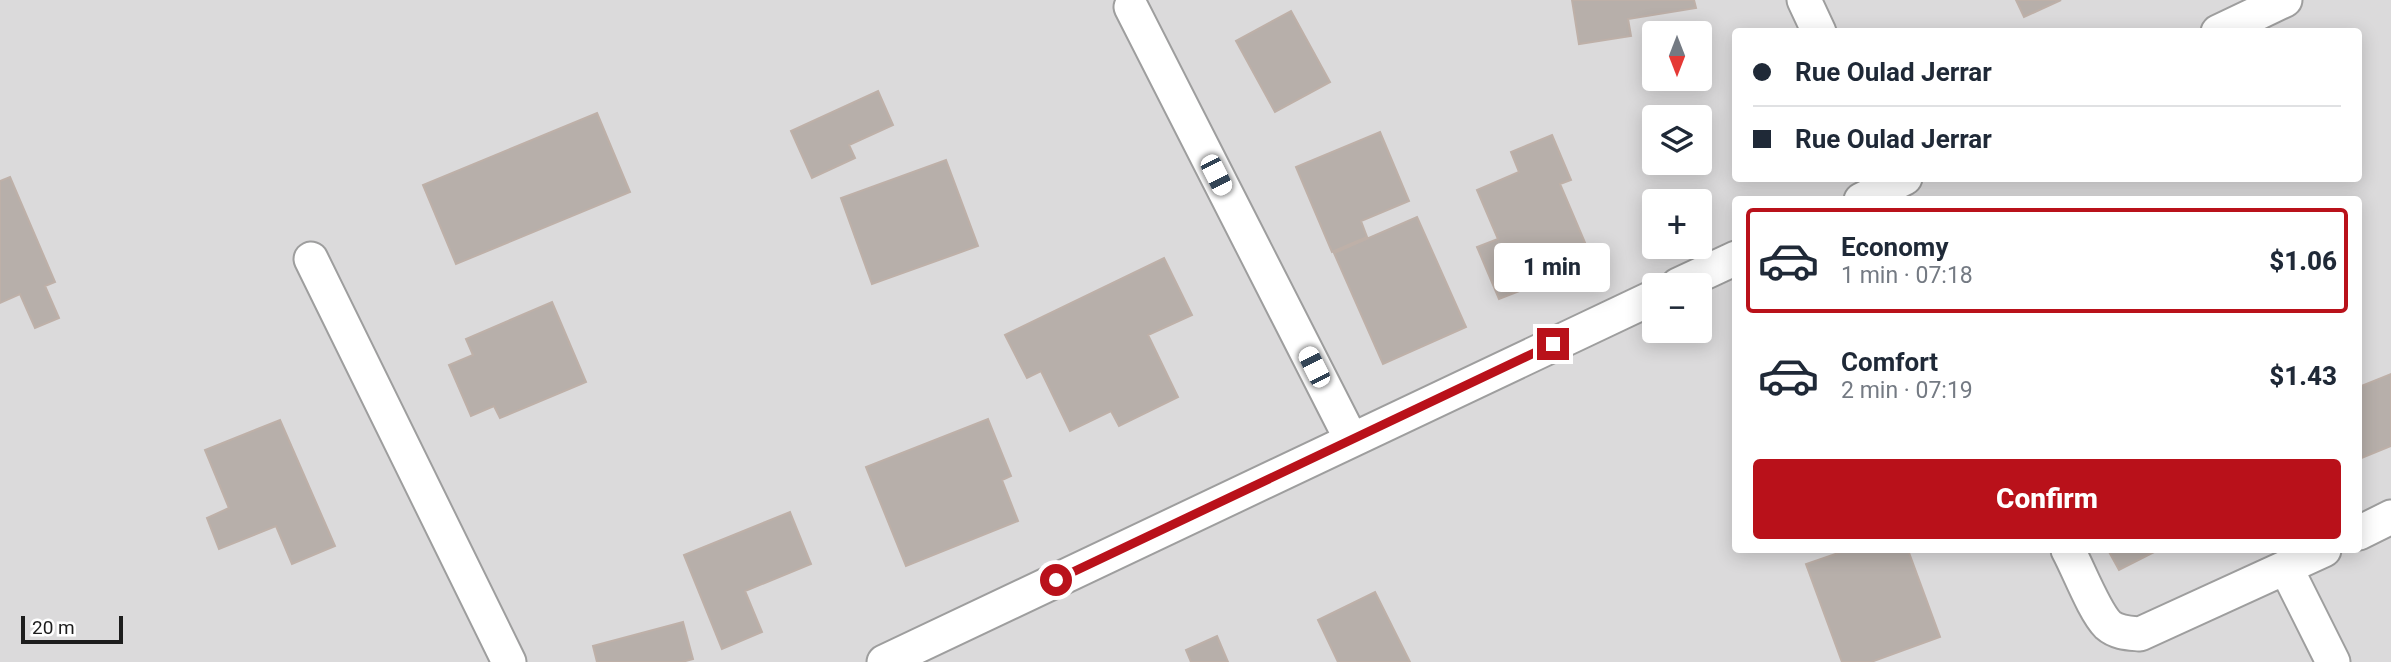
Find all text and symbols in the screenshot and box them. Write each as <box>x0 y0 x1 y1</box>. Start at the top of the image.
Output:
north arrow <box>1642 21 1712 91</box>
map controls <box>1642 21 1712 343</box>
text: Rue Oulad Jerrar <box>1795 57 1992 87</box>
button: layers <box>1642 105 1712 175</box>
text: Rue Oulad Jerrar <box>1795 124 1992 154</box>
car <box>1198 152 1235 198</box>
button: + <box>1642 189 1712 259</box>
icon: car <box>1757 229 1820 292</box>
text: Economy <box>1841 232 1948 262</box>
callout: 1 min <box>1495 243 1611 292</box>
text: $1.06 <box>2269 246 2337 276</box>
text: 1 min <box>1523 254 1581 281</box>
text: 1 min · 07:18 <box>1841 262 1973 289</box>
button: − <box>1642 273 1712 343</box>
route end <box>1537 328 1569 360</box>
car <box>1296 344 1333 390</box>
icon: car <box>1757 344 1820 407</box>
text: Comfort <box>1841 347 1938 377</box>
text: $1.43 <box>2269 361 2337 391</box>
text: 2 min · 07:19 <box>1841 377 1973 404</box>
button: Confirm <box>1753 459 2341 539</box>
route start <box>1040 564 1072 596</box>
scale bar <box>21 613 122 645</box>
text: 20 m <box>32 616 75 639</box>

